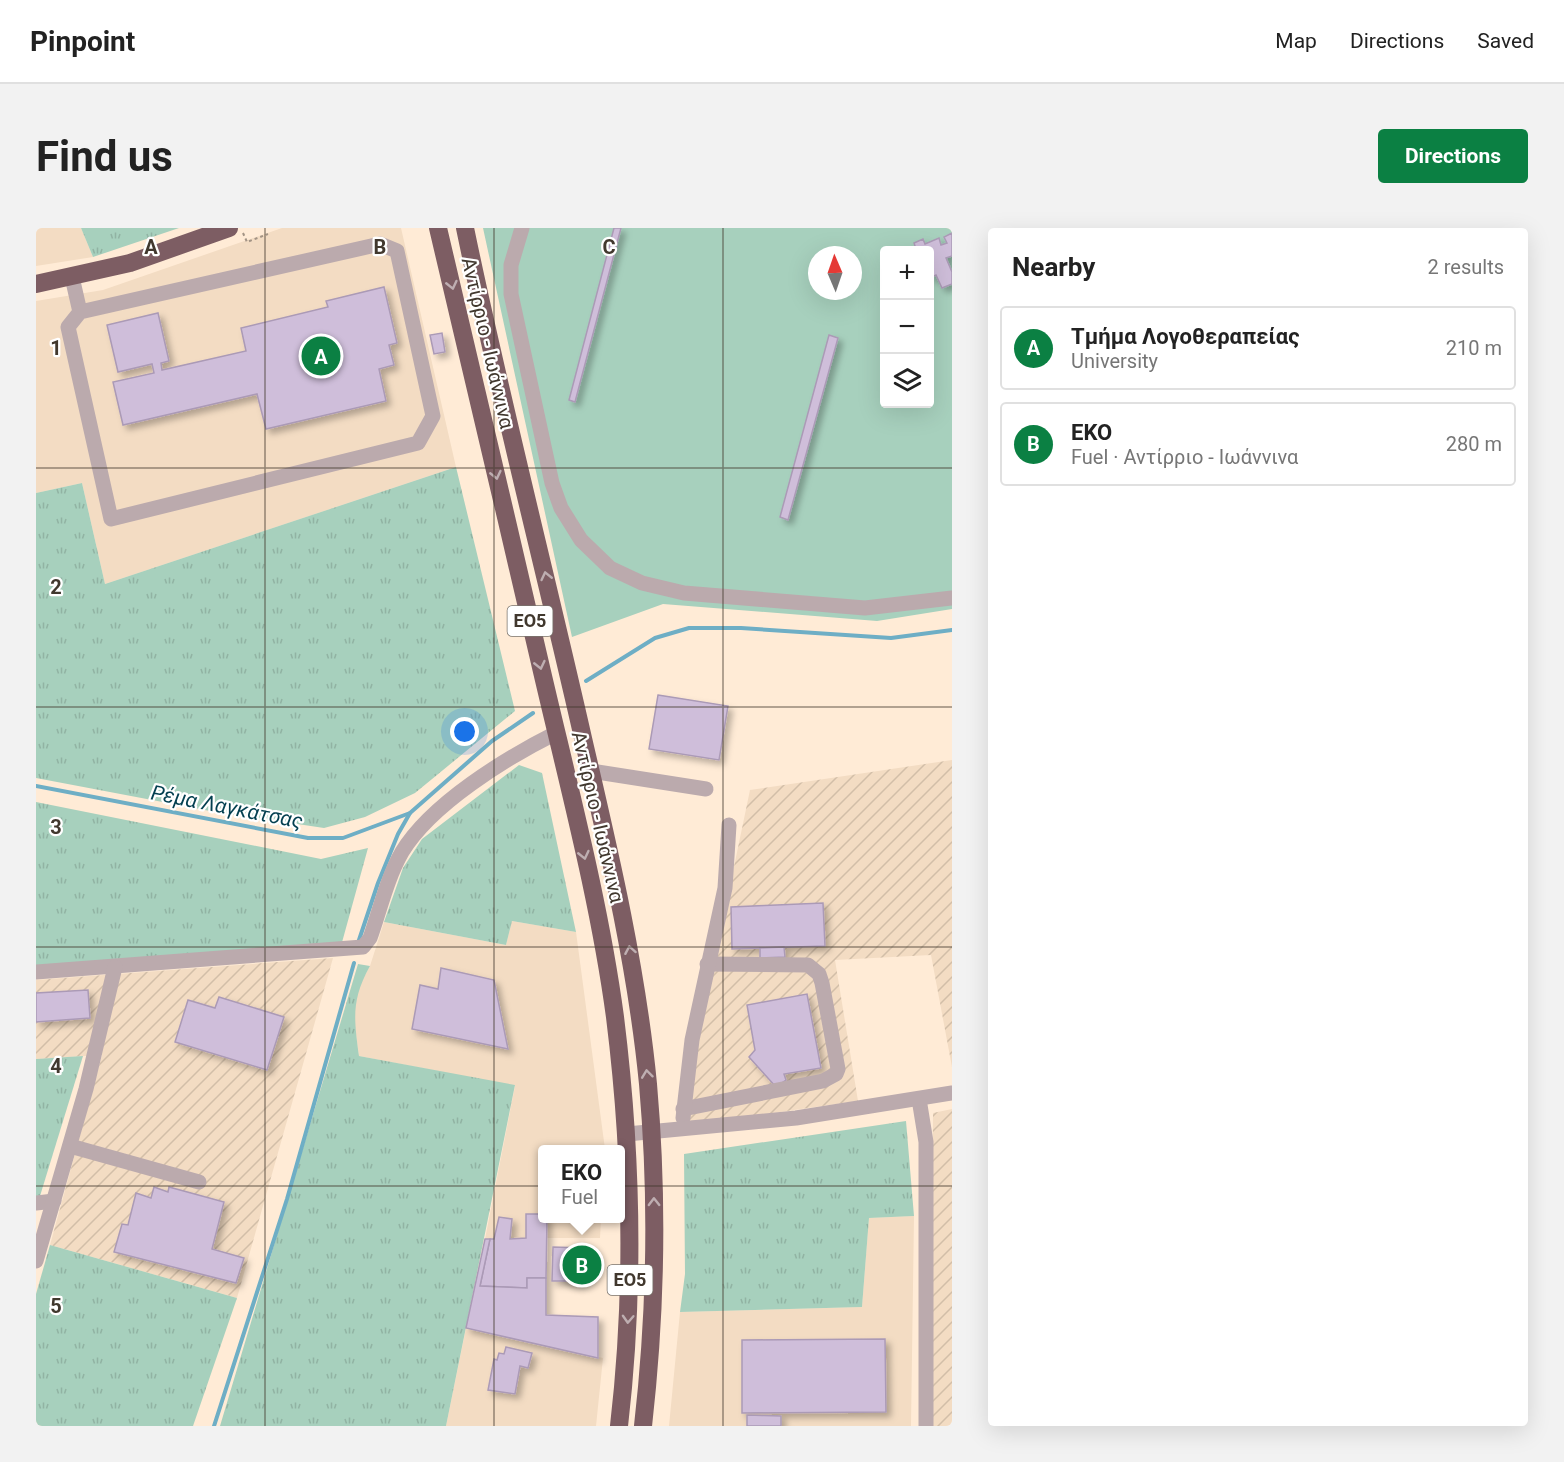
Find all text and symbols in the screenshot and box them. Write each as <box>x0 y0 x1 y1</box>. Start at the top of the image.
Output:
text: Pinpoint <box>30 25 135 58</box>
text: Map <box>1275 29 1317 53</box>
text: Directions <box>1350 29 1444 53</box>
text: Saved <box>1477 29 1534 53</box>
button: Directions <box>1378 129 1528 183</box>
text: Find us <box>36 132 173 181</box>
text: A <box>144 235 158 259</box>
text: B <box>374 235 386 259</box>
text: C <box>602 235 616 259</box>
north arrow <box>808 246 862 300</box>
map controls <box>880 246 934 408</box>
button: + <box>880 246 934 300</box>
text: Nearby <box>1012 252 1095 282</box>
street label: Αντίρριο - Ιωάννινα <box>457 255 520 432</box>
text: 2 results <box>1428 255 1504 279</box>
one-way arrow <box>444 280 457 290</box>
button: − <box>880 300 934 354</box>
text: Τμήμα Λογοθεραπείας <box>1071 324 1300 349</box>
pin: A <box>302 334 340 378</box>
text: 1 <box>50 336 62 360</box>
text: A <box>1027 336 1040 360</box>
text: 210 m <box>1446 336 1502 360</box>
text: University <box>1071 349 1158 373</box>
button: layers <box>880 354 934 408</box>
text: EKO <box>1071 420 1112 445</box>
text: B <box>1027 432 1040 456</box>
text: 280 m <box>1446 432 1502 456</box>
text: Fuel · Αντίρριο - Ιωάννινα <box>1071 445 1298 469</box>
one-way arrow <box>489 470 502 480</box>
one-way arrow <box>540 571 553 581</box>
text: 2 <box>50 575 62 599</box>
road number: ΕΟ5 <box>508 606 552 636</box>
one-way arrow <box>533 660 546 670</box>
your location <box>450 717 479 746</box>
street label: Αντίρριο - Ιωάννινα <box>567 729 630 906</box>
water label: Ρέμα Λαγκάτσας <box>149 780 305 834</box>
text: 3 <box>50 815 62 839</box>
one-way arrow <box>577 849 590 859</box>
one-way arrow <box>624 946 637 956</box>
text: 4 <box>50 1054 62 1078</box>
one-way arrow <box>641 1070 653 1079</box>
popup <box>538 1145 625 1223</box>
text: EKO <box>561 1160 602 1185</box>
text: Fuel <box>561 1185 598 1209</box>
one-way arrow <box>648 1197 660 1206</box>
pin: B <box>562 1242 602 1288</box>
road number: ΕΟ5 <box>608 1265 652 1295</box>
text: 5 <box>50 1294 62 1318</box>
one-way arrow <box>622 1314 635 1323</box>

